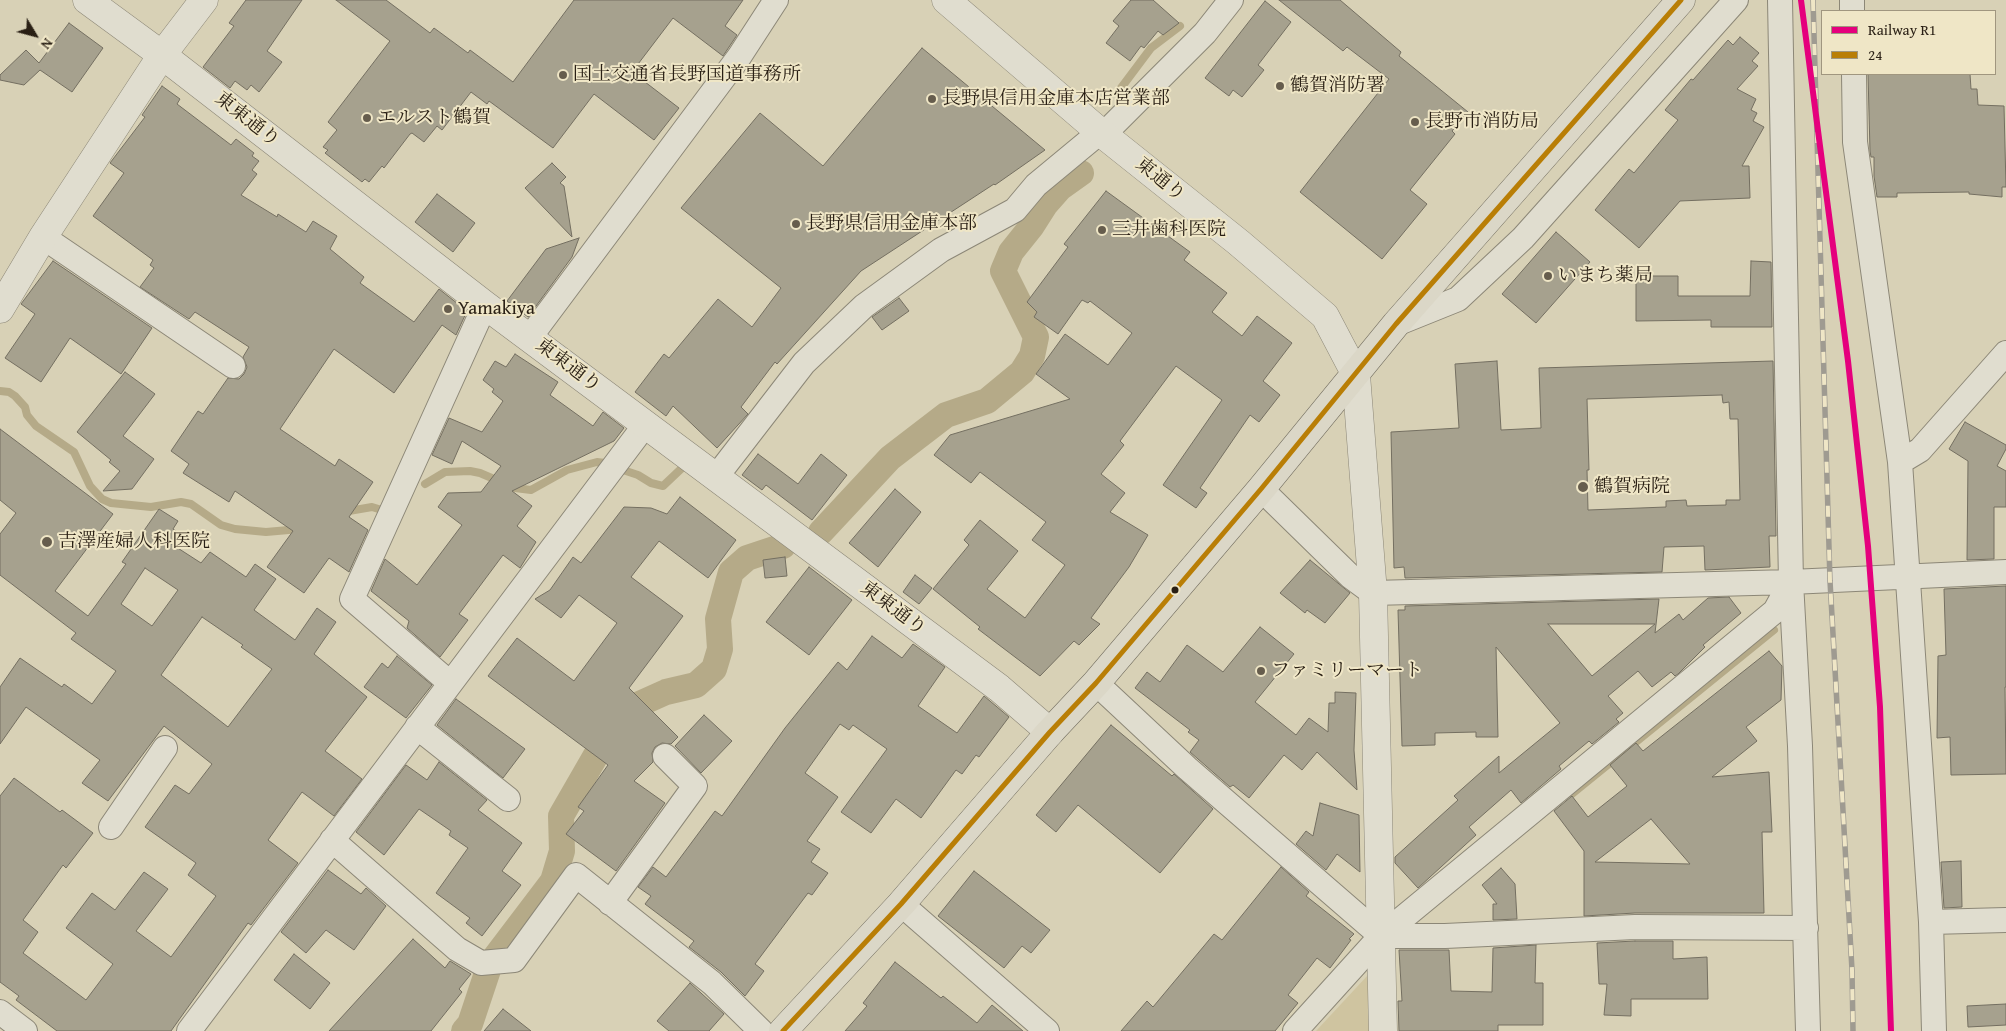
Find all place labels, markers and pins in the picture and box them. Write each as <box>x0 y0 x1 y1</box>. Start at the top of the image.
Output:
place label: 国土交通省長野国道事務所 <box>573 64 801 86</box>
marker: 国土交通省長野国道事務所 <box>557 69 569 81</box>
place label: 鶴賀消防署 <box>1290 75 1385 97</box>
marker: 鶴賀消防署 <box>1274 80 1286 92</box>
place label: 長野県信用金庫本店営業部 <box>942 88 1170 110</box>
marker: 長野県信用金庫本店営業部 <box>926 93 938 105</box>
place label: エルスト鶴賀 <box>377 107 491 129</box>
place label: 長野市消防局 <box>1425 111 1539 133</box>
marker: エルスト鶴賀 <box>361 112 373 124</box>
marker: 長野市消防局 <box>1409 116 1421 128</box>
place label: 長野県信用金庫本部 <box>806 213 977 235</box>
marker: 長野県信用金庫本部 <box>790 218 802 230</box>
place label: 三井歯科医院 <box>1112 219 1226 241</box>
marker: 三井歯科医院 <box>1096 224 1108 236</box>
place label: いまち薬局 <box>1558 265 1653 287</box>
marker: いまち薬局 <box>1542 270 1554 282</box>
place label: Yamakiya <box>458 298 535 320</box>
marker: Yamakiya <box>442 303 454 315</box>
place label: 鶴賀病院 <box>1594 476 1670 498</box>
marker: 鶴賀病院 <box>1576 480 1590 494</box>
place label: 吉澤産婦人科医院 <box>58 531 210 553</box>
marker: 吉澤産婦人科医院 <box>40 535 54 549</box>
unlabelled marker <box>1170 585 1180 595</box>
place label: ファミリーマート <box>1271 660 1423 682</box>
marker: ファミリーマート <box>1255 665 1267 677</box>

